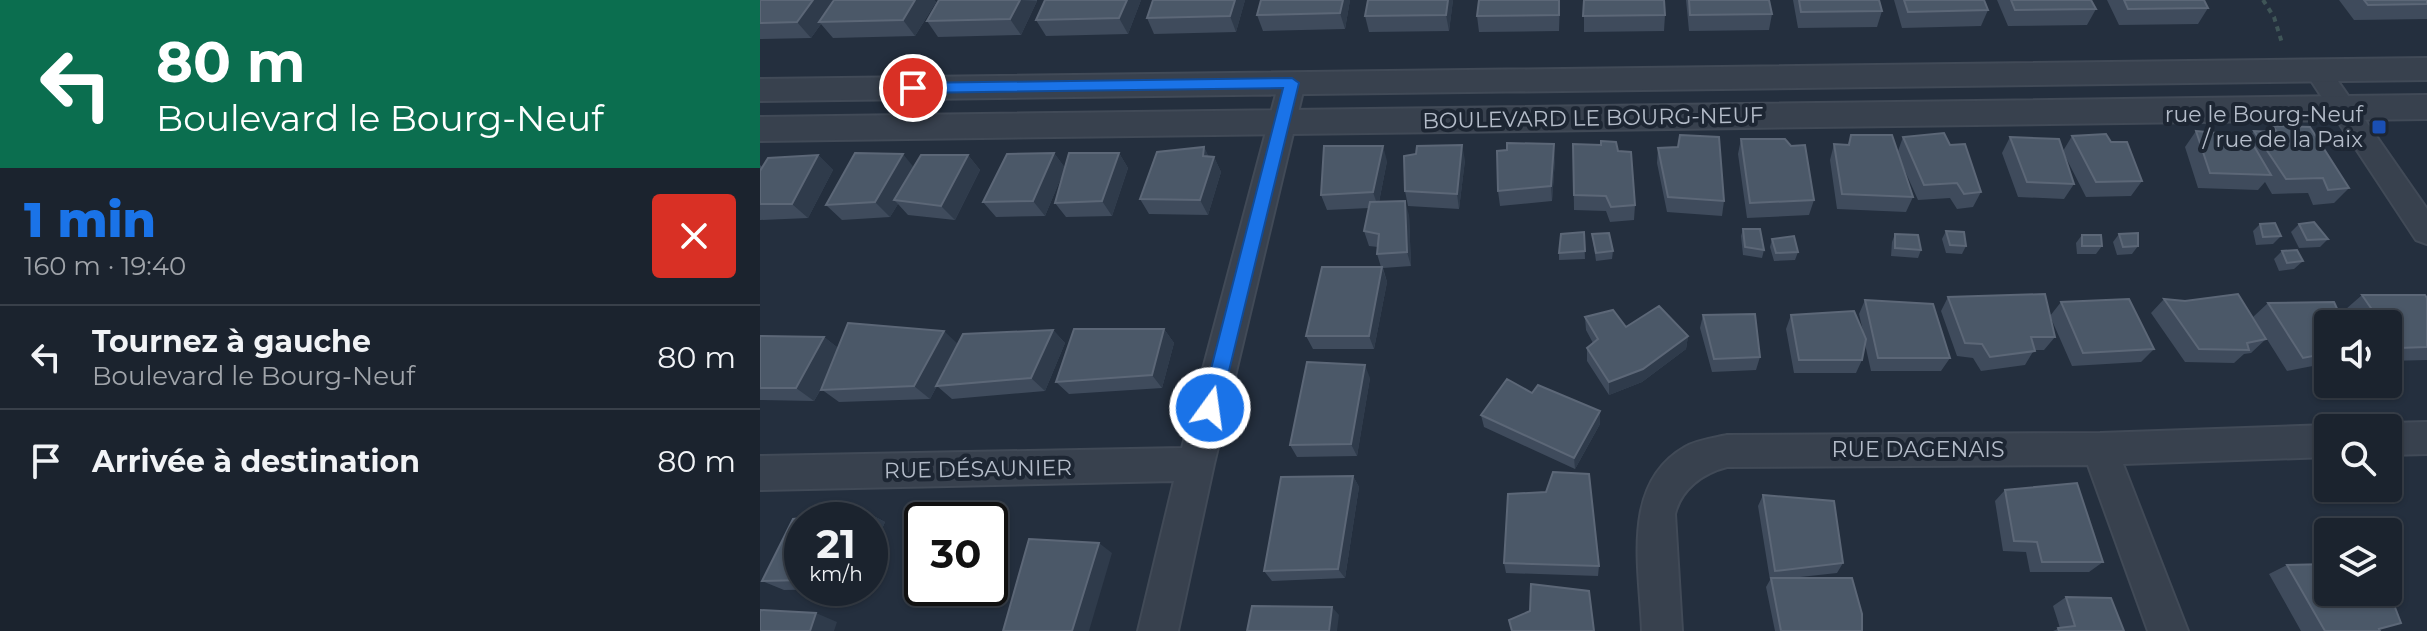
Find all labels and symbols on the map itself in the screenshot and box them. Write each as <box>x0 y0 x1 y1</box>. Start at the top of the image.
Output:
pin <box>879 54 947 122</box>
place label: rue le Bourg-Neuf / rue de la Paix <box>2165 101 2365 153</box>
street label: BOULEVARD LE BOURG-NEUF <box>1422 102 1764 134</box>
marker: rue le Bourg-Neuf / rue de la Paix <box>2370 118 2388 136</box>
position arrow <box>1168 366 1252 450</box>
street label: RUE DAGENAIS <box>1832 436 2004 463</box>
street label: RUE DÉSAUNIER <box>884 454 1072 484</box>
speed limit sign: 30 <box>904 502 1008 606</box>

